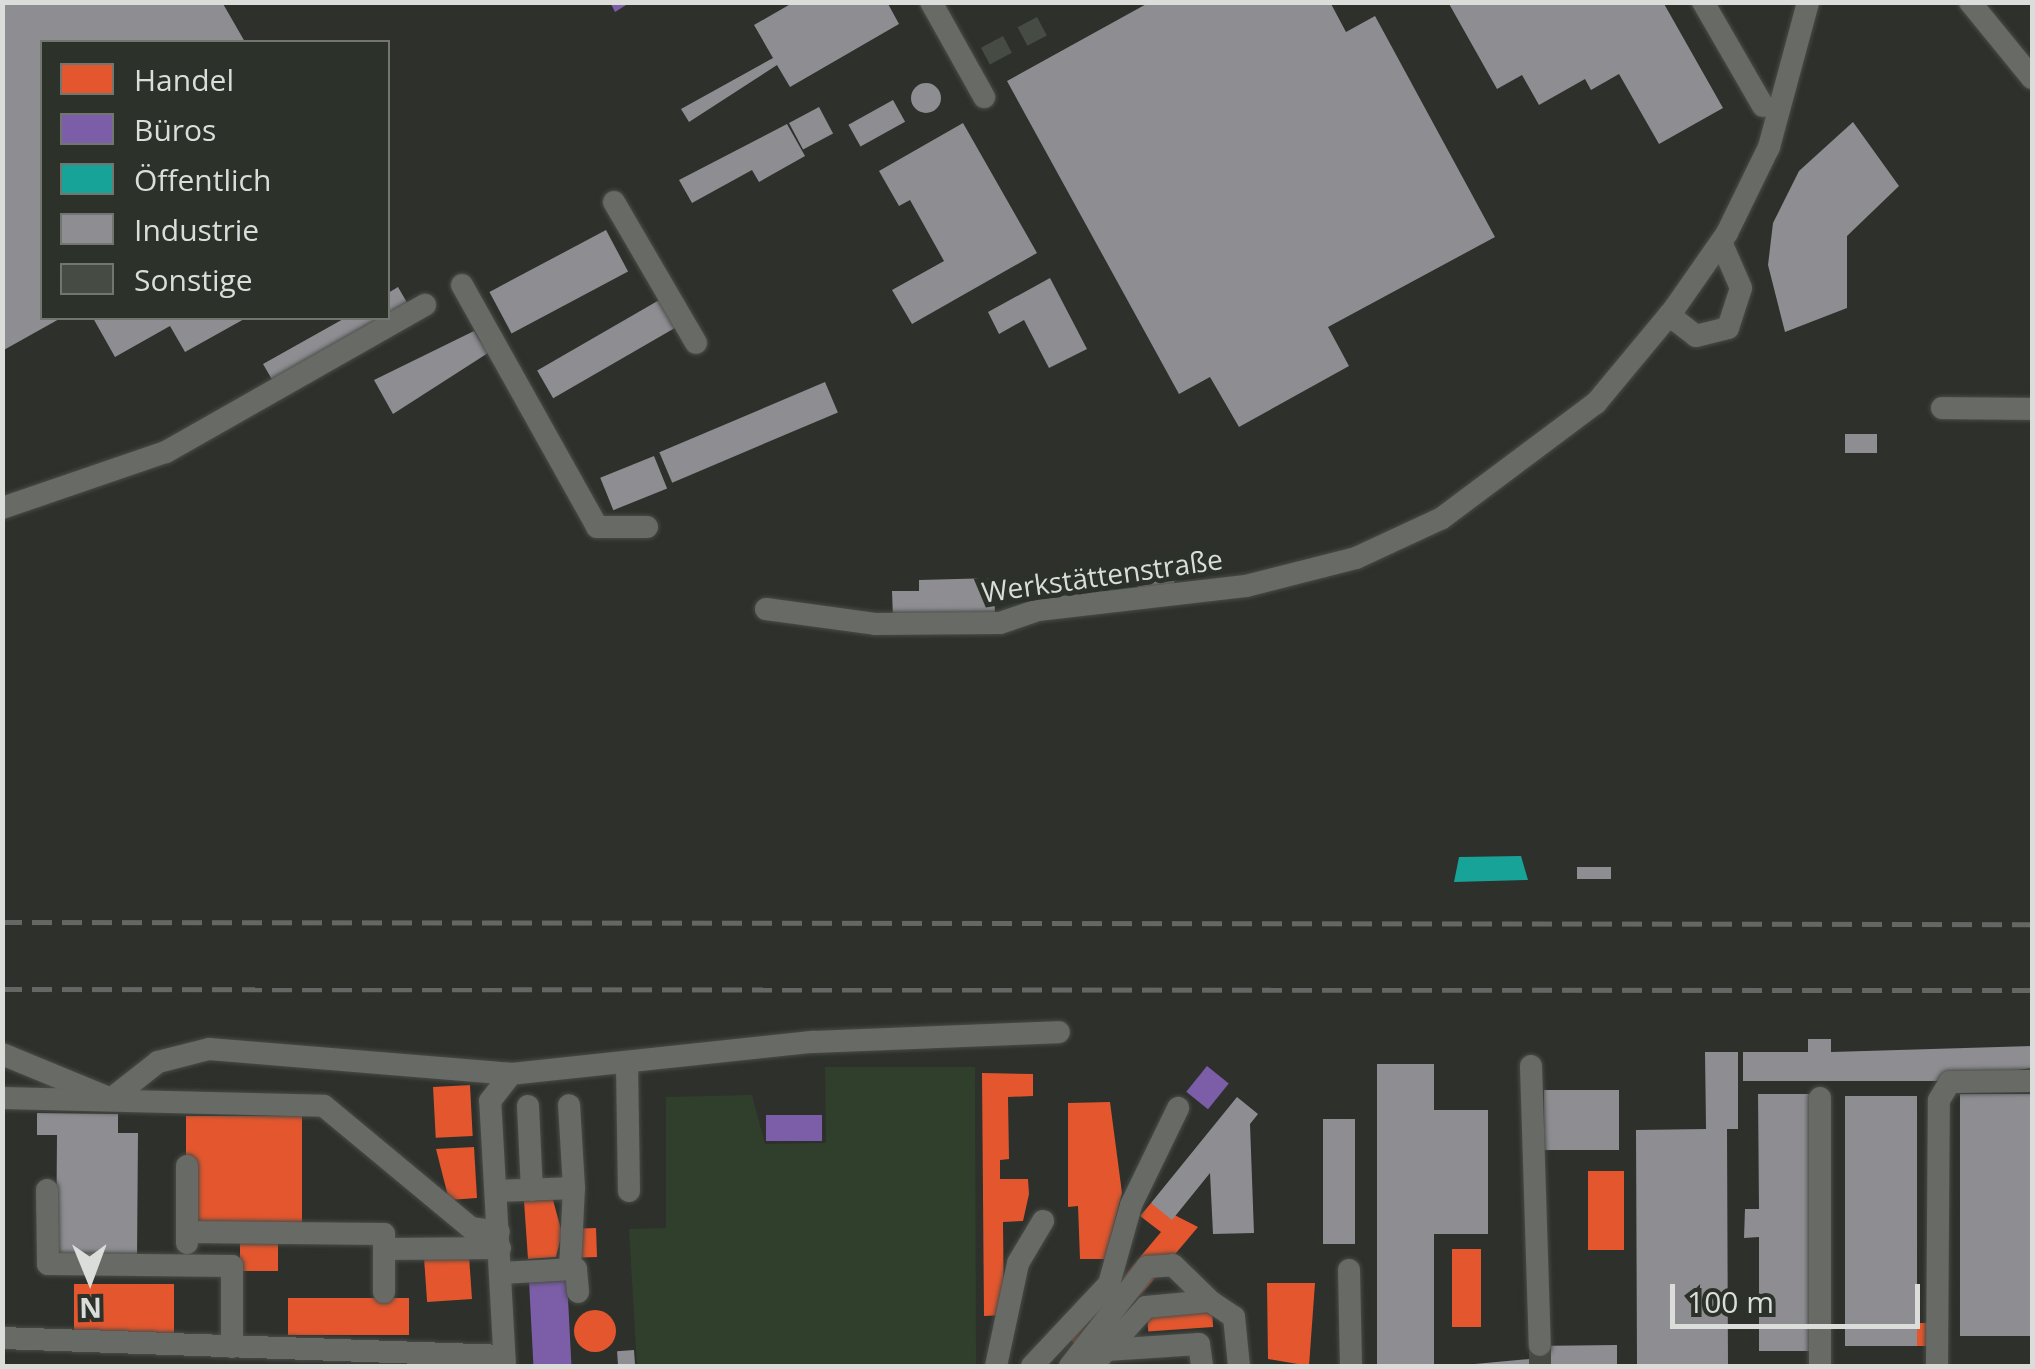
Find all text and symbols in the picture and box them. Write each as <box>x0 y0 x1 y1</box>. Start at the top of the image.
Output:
legend <box>40 40 390 320</box>
text: Handel <box>134 59 234 100</box>
text: Büros <box>134 109 216 150</box>
text: Öffentlich <box>134 159 271 200</box>
text: Industrie <box>134 209 259 250</box>
text: Sonstige <box>134 259 253 300</box>
street label: Werkstättenstraße <box>979 541 1225 609</box>
north arrow <box>40 1229 140 1329</box>
scale bar <box>1675 1264 1925 1326</box>
text: 100 m <box>1687 1281 1774 1322</box>
text: N <box>79 1290 102 1328</box>

